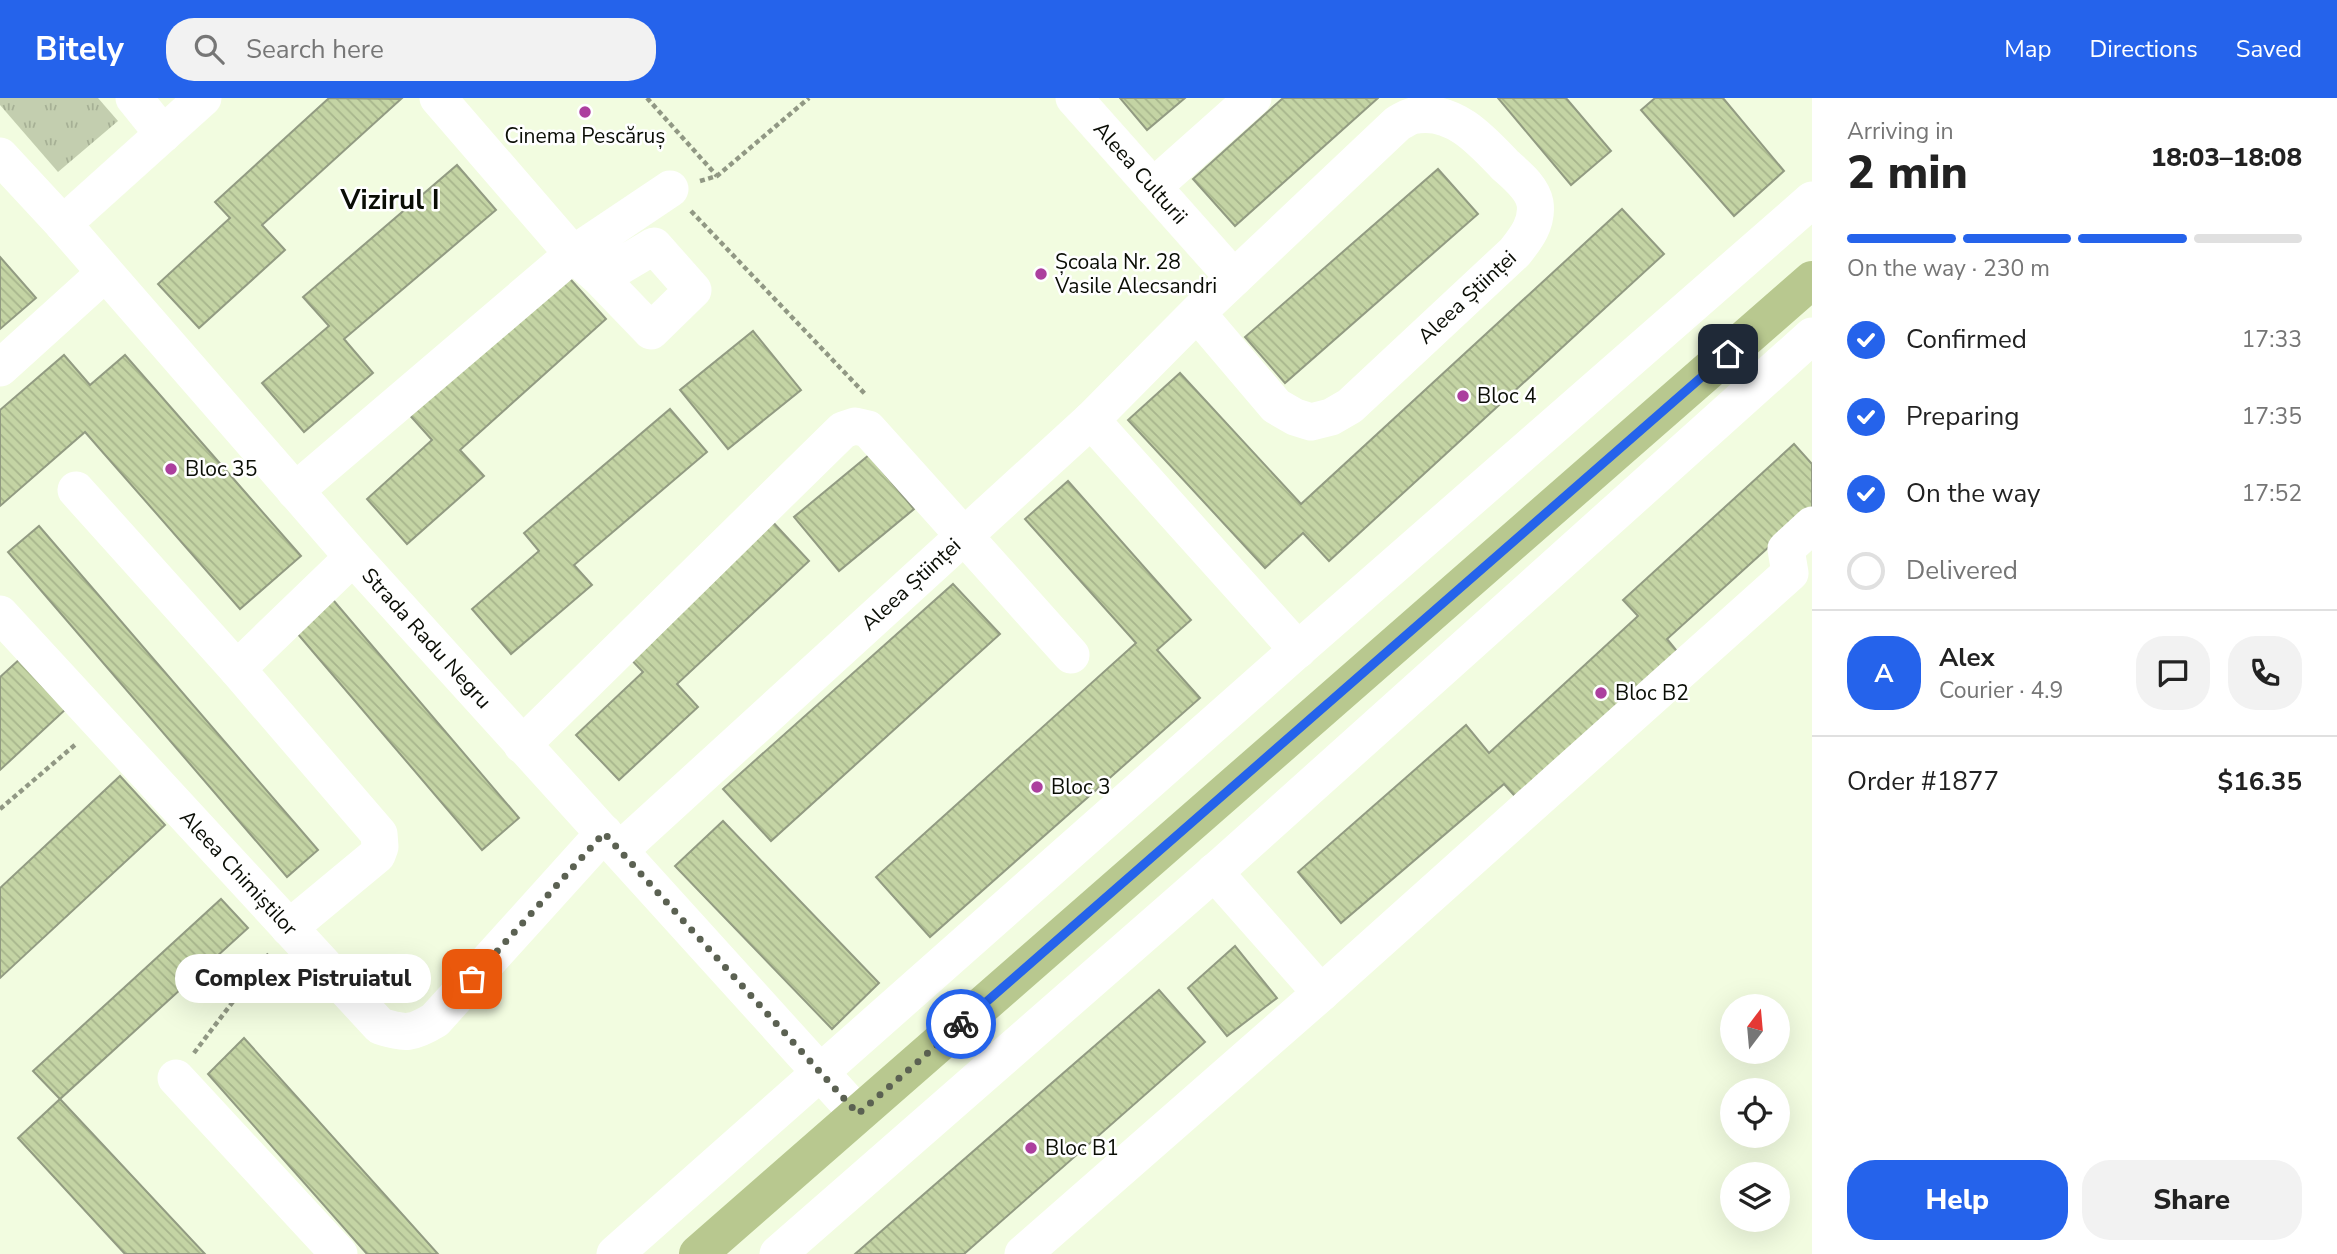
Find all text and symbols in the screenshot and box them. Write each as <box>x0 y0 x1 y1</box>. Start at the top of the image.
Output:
search box <box>166 18 656 81</box>
text: Bitely <box>35 27 124 72</box>
icon: search <box>190 30 228 68</box>
text: Search here <box>246 32 384 67</box>
text: Map <box>2004 33 2051 65</box>
text: Directions <box>2089 33 2198 65</box>
text: Saved <box>2236 33 2302 65</box>
marker: Cinema Pescăruș <box>577 104 593 120</box>
street label: Aleea Culturii <box>1087 115 1194 230</box>
text: Arriving in <box>1847 116 1954 147</box>
place label: Cinema Pescăruș <box>505 122 665 150</box>
text: 18:03–18:08 <box>2151 140 2302 175</box>
text: 2 min <box>1847 141 1968 204</box>
district label: Vizirul I <box>339 181 440 219</box>
street label: Aleea Științei <box>1412 244 1522 350</box>
place label: Școala Nr. 28 Vasile Alecsandri <box>1054 248 1217 300</box>
text: On the way · 230 m <box>1847 253 2050 284</box>
marker: Școala Nr. 28 Vasile Alecsandri <box>1033 266 1049 282</box>
icon: check <box>1847 321 1885 359</box>
text: Confirmed <box>1906 322 2027 357</box>
pin <box>1698 324 1758 384</box>
text: 17:33 <box>2242 324 2302 355</box>
icon: home <box>1709 335 1747 373</box>
place label: Bloc 4 <box>1477 382 1537 410</box>
marker: Bloc 4 <box>1455 388 1471 404</box>
icon: check <box>1847 398 1885 436</box>
text: Preparing <box>1906 399 2019 434</box>
text: 17:35 <box>2242 401 2302 432</box>
place label: Bloc 35 <box>185 455 257 483</box>
marker: Bloc 35 <box>163 461 179 477</box>
icon: check <box>1847 475 1885 513</box>
text: On the way <box>1906 476 2040 511</box>
text: 17:52 <box>2242 478 2302 509</box>
street label: Aleea Științei <box>855 532 967 637</box>
text: Delivered <box>1906 553 2018 588</box>
street label: Strada Radu Negru <box>356 562 498 715</box>
button: chat <box>2136 636 2210 710</box>
button: phone <box>2228 636 2302 710</box>
text: Alex <box>1939 640 1995 675</box>
text: A <box>1874 656 1894 691</box>
text: Courier · 4.9 <box>1939 675 2063 706</box>
place label: Bloc B2 <box>1615 679 1689 707</box>
marker: Bloc B2 <box>1593 685 1609 701</box>
text: Order #1877 <box>1847 764 1999 799</box>
text: $16.35 <box>2218 764 2302 799</box>
place label: Bloc 3 <box>1051 773 1111 801</box>
marker: Bloc 3 <box>1029 779 1045 795</box>
street label: Aleea Chimiștilor <box>174 804 304 942</box>
pin <box>442 949 502 1009</box>
callout: Complex Pistruiatul <box>174 954 430 1004</box>
icon: bag <box>453 960 491 998</box>
text: Complex Pistruiatul <box>195 963 411 994</box>
courier <box>926 989 996 1059</box>
north arrow <box>1720 994 1790 1064</box>
map controls <box>1720 994 1790 1232</box>
icon: bike <box>942 1005 980 1043</box>
button: locate <box>1720 1078 1790 1148</box>
place label: Bloc B1 <box>1045 1134 1119 1162</box>
marker: Bloc B1 <box>1023 1140 1039 1156</box>
button: Help <box>1847 1160 2068 1240</box>
button: Share <box>2082 1160 2302 1240</box>
button: layers <box>1720 1162 1790 1232</box>

